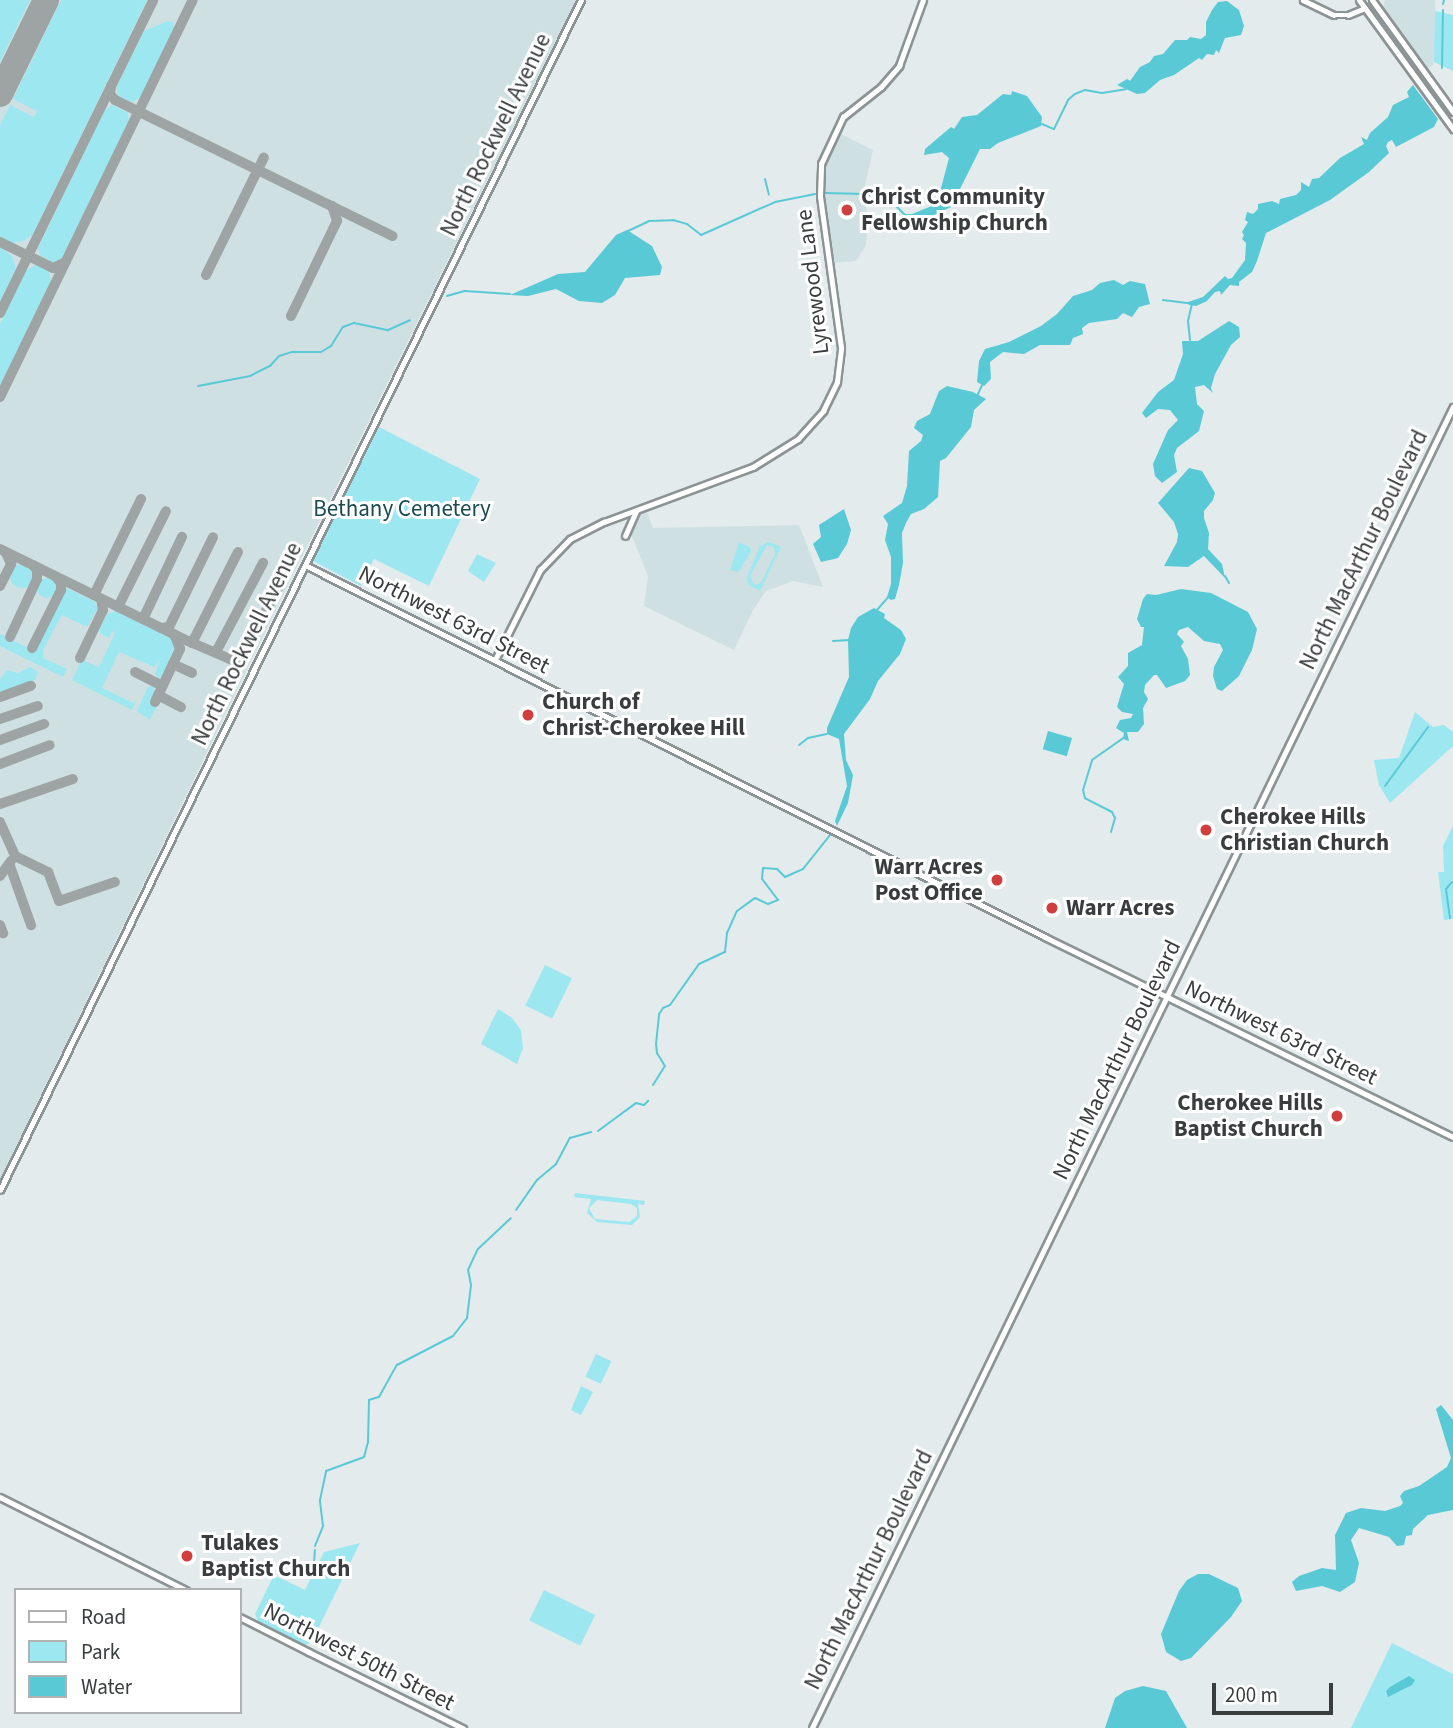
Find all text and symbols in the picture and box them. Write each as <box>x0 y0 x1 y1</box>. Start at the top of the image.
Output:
street label: North Rockwell Avenue <box>435 29 557 241</box>
place label: Christ Community Fellowship Church <box>861 183 1048 237</box>
marker: Christ Community Fellowship Church <box>839 202 855 218</box>
street label: Lyrewood Lane <box>790 208 836 356</box>
street label: North MacArthur Boulevard <box>1294 426 1434 674</box>
park label: Bethany Cemetery <box>313 495 491 523</box>
street label: North Rockwell Avenue <box>186 538 308 750</box>
street label: Northwest 63rd Street <box>354 560 554 680</box>
place label: Church of Christ-Cherokee Hill <box>542 688 745 742</box>
marker: Church of Christ-Cherokee Hill <box>520 707 536 723</box>
place label: Cherokee Hills Christian Church <box>1220 803 1389 857</box>
marker: Cherokee Hills Christian Church <box>1198 822 1214 838</box>
place label: Warr Acres Post Office <box>875 853 983 907</box>
marker: Warr Acres Post Office <box>989 872 1005 888</box>
place label: Warr Acres <box>1066 894 1174 922</box>
marker: Warr Acres <box>1044 900 1060 916</box>
street label: North MacArthur Boulevard <box>1047 936 1187 1184</box>
street label: Northwest 63rd Street <box>1180 974 1382 1092</box>
place label: Cherokee Hills Baptist Church <box>1174 1089 1323 1143</box>
marker: Cherokee Hills Baptist Church <box>1329 1108 1345 1124</box>
street label: North MacArthur Boulevard <box>799 1446 939 1694</box>
place label: Tulakes Baptist Church <box>201 1529 350 1583</box>
marker: Tulakes Baptist Church <box>179 1548 195 1564</box>
legend <box>14 1588 242 1714</box>
street label: Northwest 50th Street <box>259 1597 459 1717</box>
text: Road <box>81 1602 126 1632</box>
text: Park <box>81 1637 120 1667</box>
scale bar <box>1215 1668 1336 1712</box>
text: Water <box>81 1672 132 1702</box>
text: 200 m <box>1225 1680 1278 1710</box>

